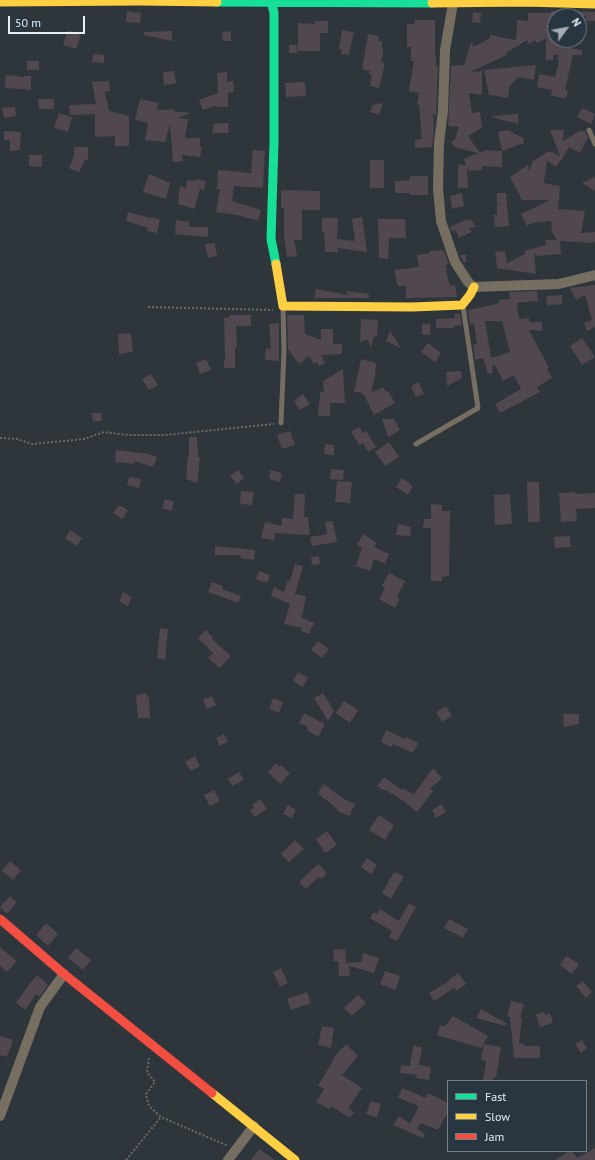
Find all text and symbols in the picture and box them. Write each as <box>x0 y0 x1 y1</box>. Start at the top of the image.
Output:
scale bar <box>10 8 87 34</box>
north arrow <box>547 8 587 48</box>
text: 50 m <box>15 15 41 30</box>
text: N <box>568 15 584 29</box>
legend <box>447 1080 587 1152</box>
text: Fast <box>485 1089 506 1104</box>
text: Slow <box>485 1109 510 1124</box>
text: Jam <box>485 1129 504 1144</box>

